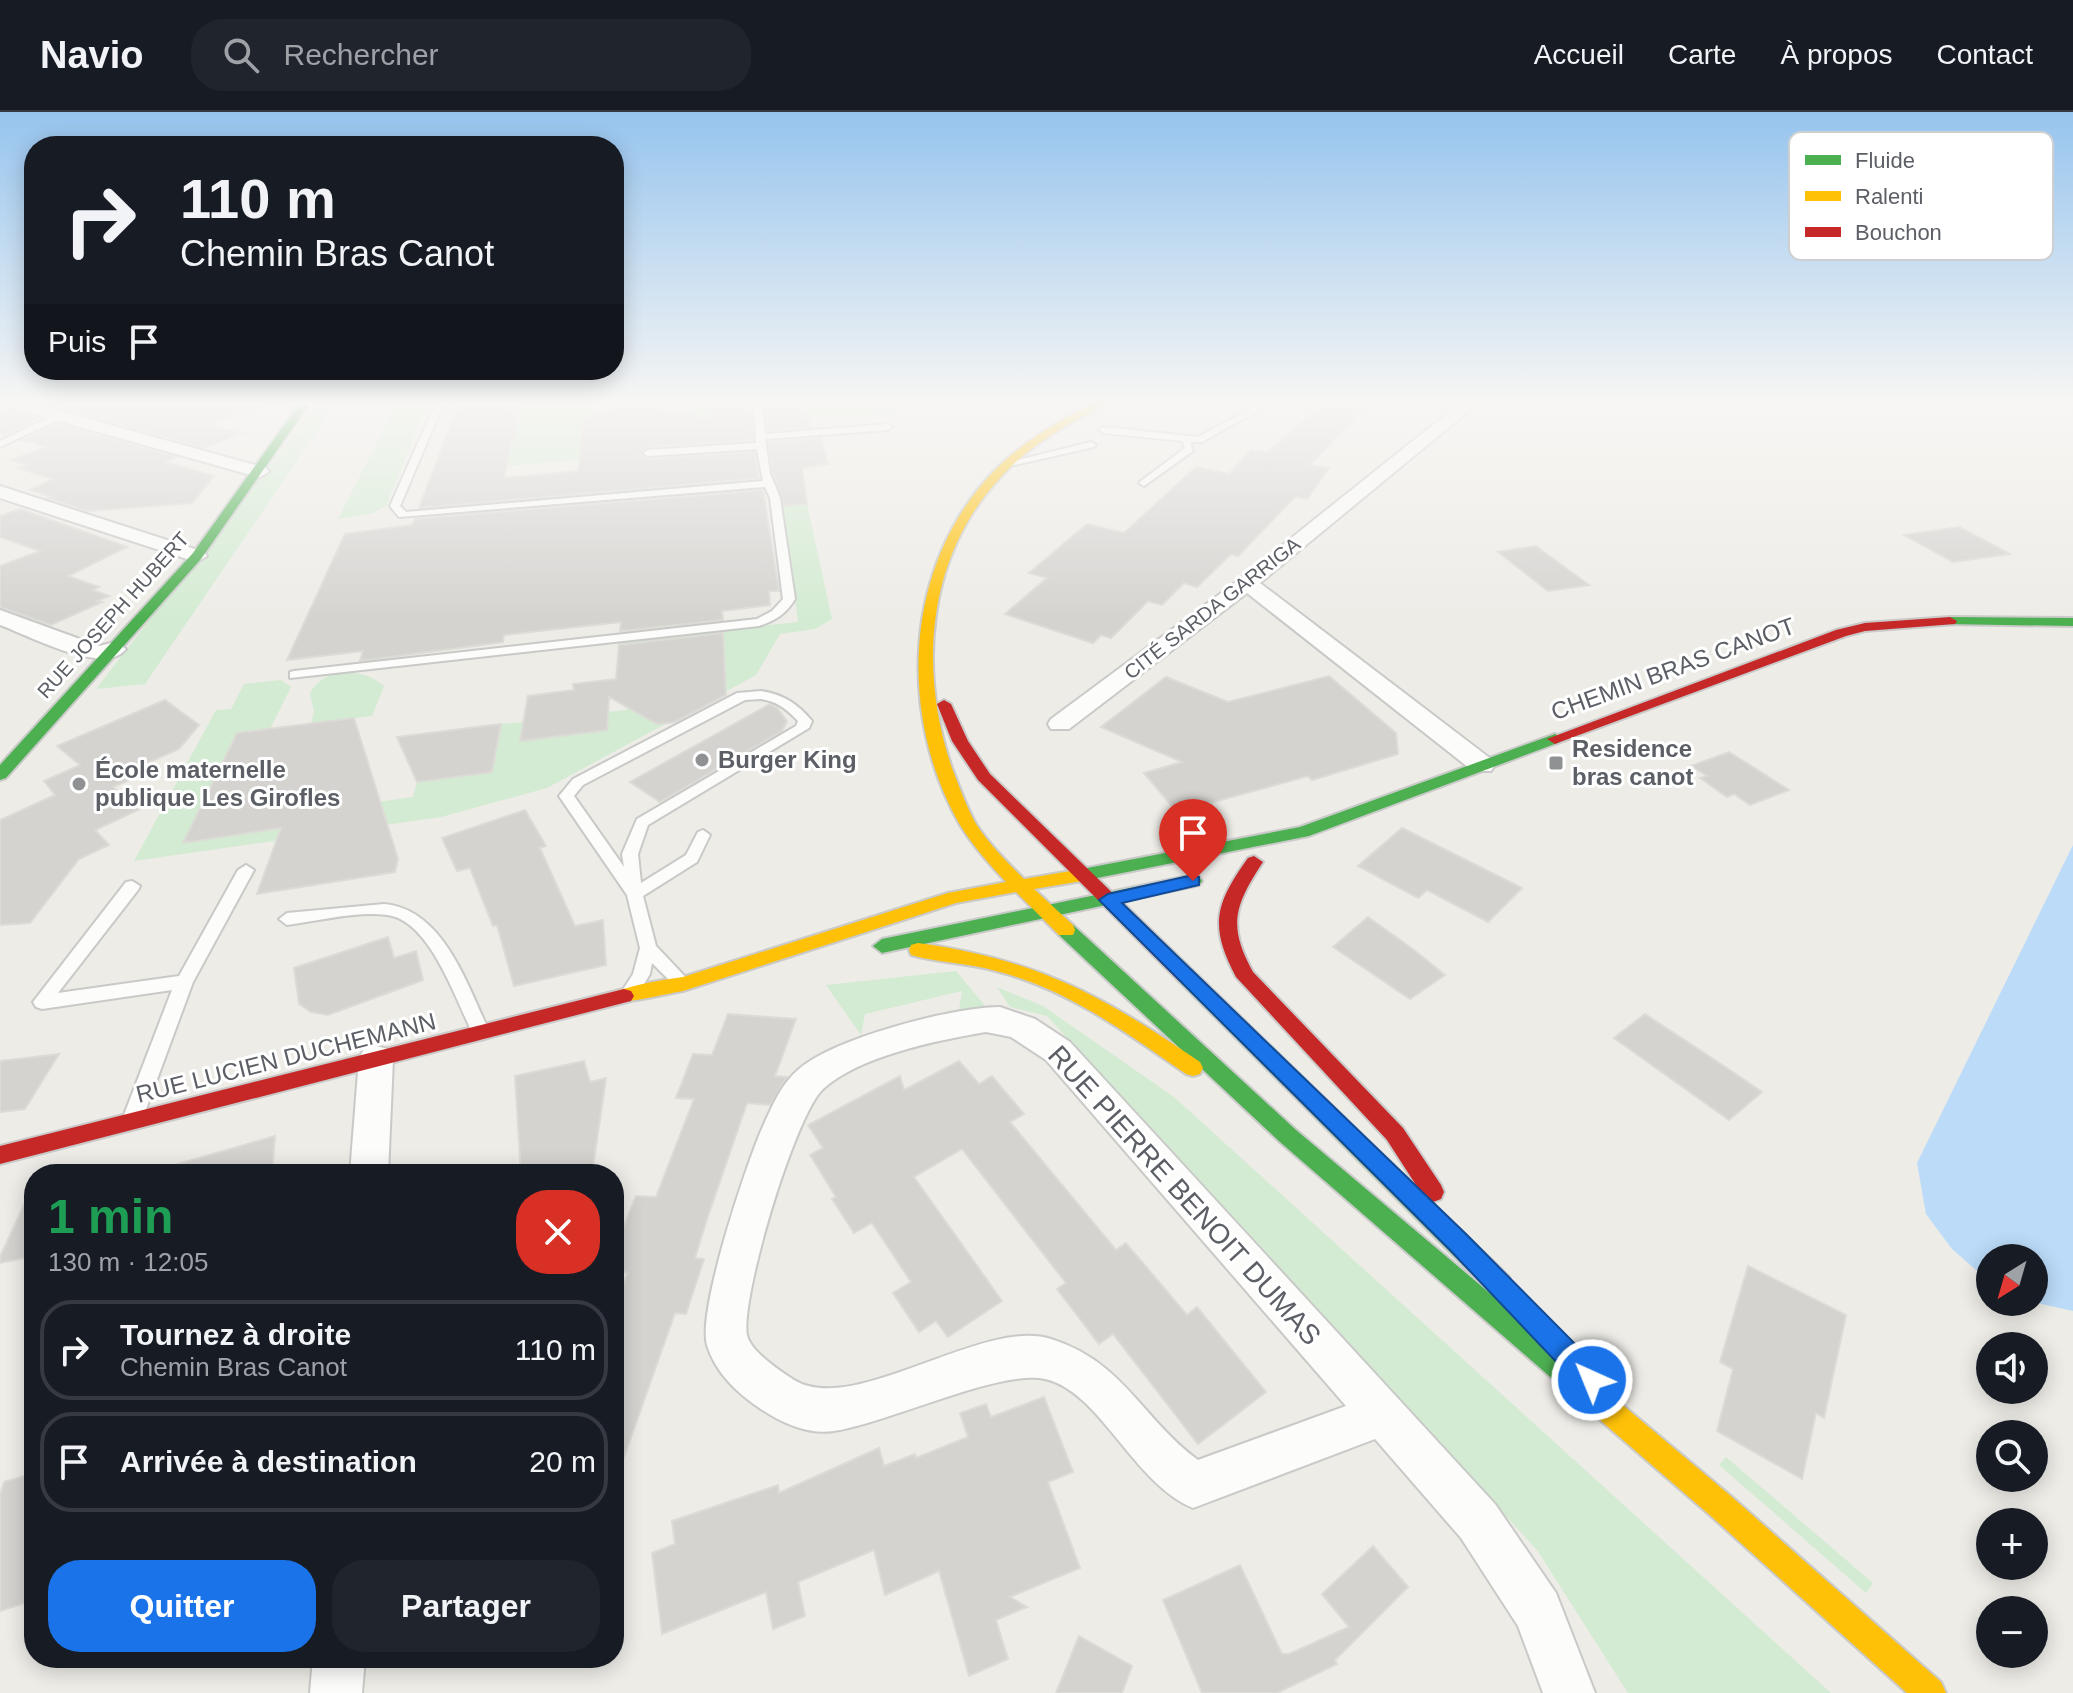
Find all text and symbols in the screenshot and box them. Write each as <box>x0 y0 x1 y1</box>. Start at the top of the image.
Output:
search box <box>191 19 751 91</box>
icon: search <box>219 33 263 77</box>
text: Navio <box>40 34 143 76</box>
text: Rechercher <box>283 38 439 71</box>
text: Accueil <box>1534 39 1624 70</box>
text: Carte <box>1668 39 1736 70</box>
text: À propos <box>1780 39 1893 70</box>
text: Contact <box>1937 39 2033 70</box>
legend <box>1789 132 2053 260</box>
text: Fluide <box>1855 148 1915 173</box>
text: 110 m <box>180 167 336 230</box>
icon: right <box>48 168 152 272</box>
text: Ralenti <box>1855 184 1923 209</box>
text: Bouchon <box>1855 220 1942 245</box>
text: Chemin Bras Canot <box>180 233 494 274</box>
icon: arrive <box>122 320 166 364</box>
text: Puis <box>48 325 106 358</box>
street label: RUE JOSEPH HUBERT <box>33 528 193 702</box>
street label: CITÉ SARDA GARRIGA <box>1120 532 1305 683</box>
street label: CHEMIN BRAS CANOT <box>1547 612 1799 725</box>
place label: Residence bras canot <box>1572 735 1693 790</box>
place label: Burger King <box>718 746 857 773</box>
marker: Burger King <box>693 751 711 769</box>
marker: Residence bras canot <box>1547 754 1565 772</box>
place label: École maternelle publique Les Girofles <box>95 756 340 811</box>
marker: École maternelle publique Les Girofles <box>70 775 88 793</box>
pin <box>1159 799 1227 881</box>
icon: arrive <box>1171 811 1215 855</box>
street label: RUE LUCIEN DUCHEMANN <box>133 1007 439 1108</box>
street label: RUE PIERRE BENOIT DUMAS <box>1042 1039 1327 1351</box>
text: 1 min <box>48 1190 173 1243</box>
button: close <box>516 1190 600 1274</box>
north arrow <box>1976 1244 2048 1316</box>
map controls <box>1976 1244 2048 1668</box>
text: 130 m · 12:05 <box>48 1247 208 1277</box>
text: Tournez à droite <box>120 1318 351 1351</box>
icon: right <box>52 1328 96 1372</box>
button: sound <box>1976 1332 2048 1404</box>
text: 110 m <box>515 1333 596 1366</box>
position arrow <box>1550 1338 1634 1422</box>
text: Chemin Bras Canot <box>120 1352 347 1382</box>
button: search <box>1976 1420 2048 1492</box>
icon: arrive <box>52 1440 96 1484</box>
text: Arrivée à destination <box>120 1445 417 1478</box>
text: 20 m <box>529 1445 596 1478</box>
button: + <box>1976 1508 2048 1580</box>
button: Quitter <box>48 1560 316 1652</box>
button: Partager <box>332 1560 600 1652</box>
button: − <box>1976 1596 2048 1668</box>

